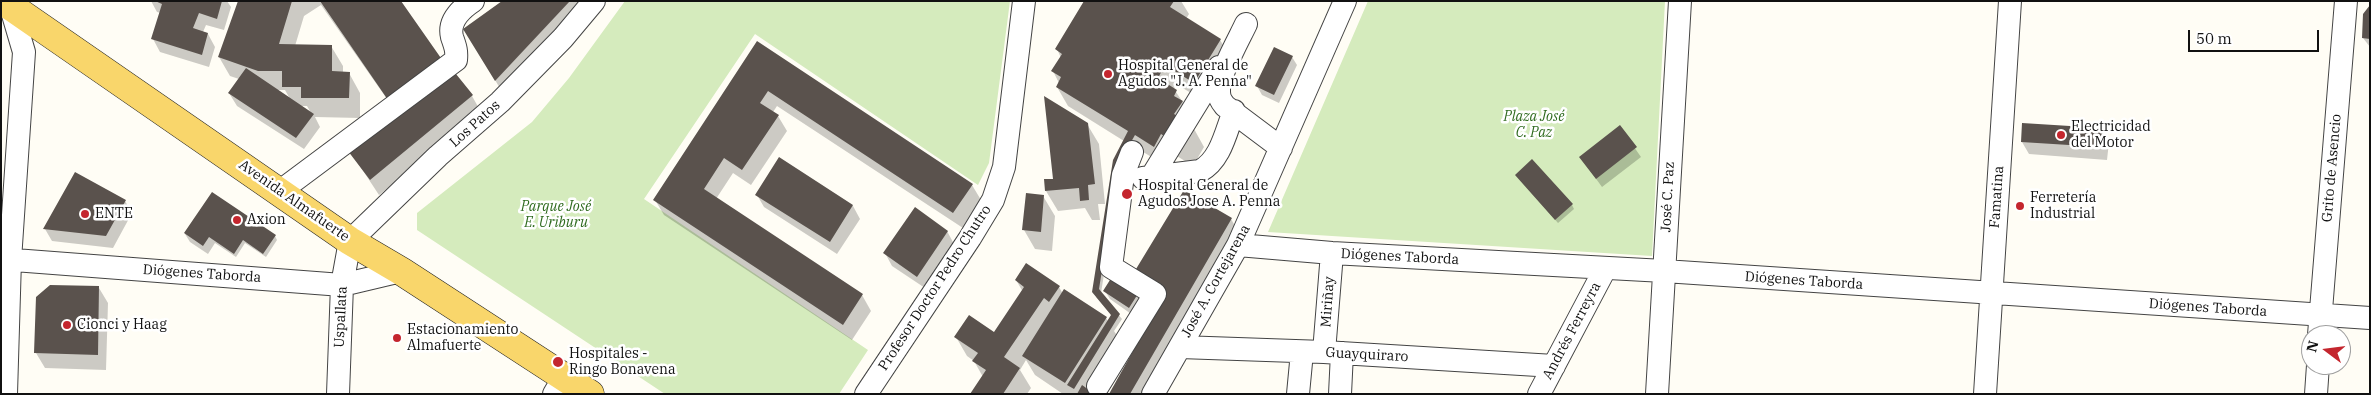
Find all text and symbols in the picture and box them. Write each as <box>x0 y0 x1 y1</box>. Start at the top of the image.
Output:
scale bar <box>2191 20 2322 52</box>
text: 50 m <box>2196 29 2232 48</box>
place label: Hospital General de Agudos "J. A. Penna" <box>1118 58 1252 90</box>
marker: Hospital General de Agudos "J. A. Penna" <box>1102 68 1114 80</box>
street label: Los Patos <box>446 97 504 151</box>
park label: Plaza José C. Paz <box>1504 109 1564 142</box>
street label: Grito de Asencio <box>2319 113 2345 223</box>
place label: Electricidad del Motor <box>2071 119 2151 152</box>
marker: Electricidad del Motor <box>2055 129 2067 141</box>
street label: Avenida Almafuerte <box>235 156 353 246</box>
street label: José C. Paz <box>1658 161 1678 233</box>
street label: Famatina <box>1986 165 2008 229</box>
place label: Hospital General de Agudos Jose A. Penna <box>1138 178 1280 210</box>
marker: Hospital General de Agudos Jose A. Penna <box>1120 187 1134 201</box>
place label: Ferretería Industrial <box>2030 190 2096 222</box>
park label: Parque José E. Uriburu <box>521 199 591 232</box>
marker: Ferretería Industrial <box>2014 200 2026 212</box>
street label: Profesor Doctor Pedro Chutro <box>875 202 995 374</box>
place label: ENTE <box>95 206 133 222</box>
marker: ENTE <box>79 208 91 220</box>
place label: Axion <box>247 212 286 228</box>
marker: Axion <box>231 214 243 226</box>
street label: José A. Cortejarena <box>1178 222 1254 340</box>
street label: Diógenes Taborda <box>1340 246 1460 268</box>
street label: Diógenes Taborda <box>142 261 262 287</box>
street label: Diógenes Taborda <box>1744 268 1864 294</box>
street label: Miriñay <box>1318 276 1338 328</box>
street label: Andrés Ferreyra <box>1539 280 1605 382</box>
street label: Uspallata <box>331 286 351 348</box>
street label: Diógenes Taborda <box>2148 295 2268 321</box>
place label: Cionci y Haag <box>77 317 167 333</box>
marker: Cionci y Haag <box>61 319 73 331</box>
place label: Estacionamiento Almafuerte <box>407 322 518 354</box>
north arrow <box>2301 325 2351 375</box>
marker: Estacionamiento Almafuerte <box>391 332 403 344</box>
text: N <box>2302 339 2323 354</box>
street label: Guayquiraro <box>1325 344 1409 366</box>
place label: Hospitales - Ringo Bonavena <box>569 346 676 378</box>
marker: Hospitales - Ringo Bonavena <box>551 355 565 369</box>

